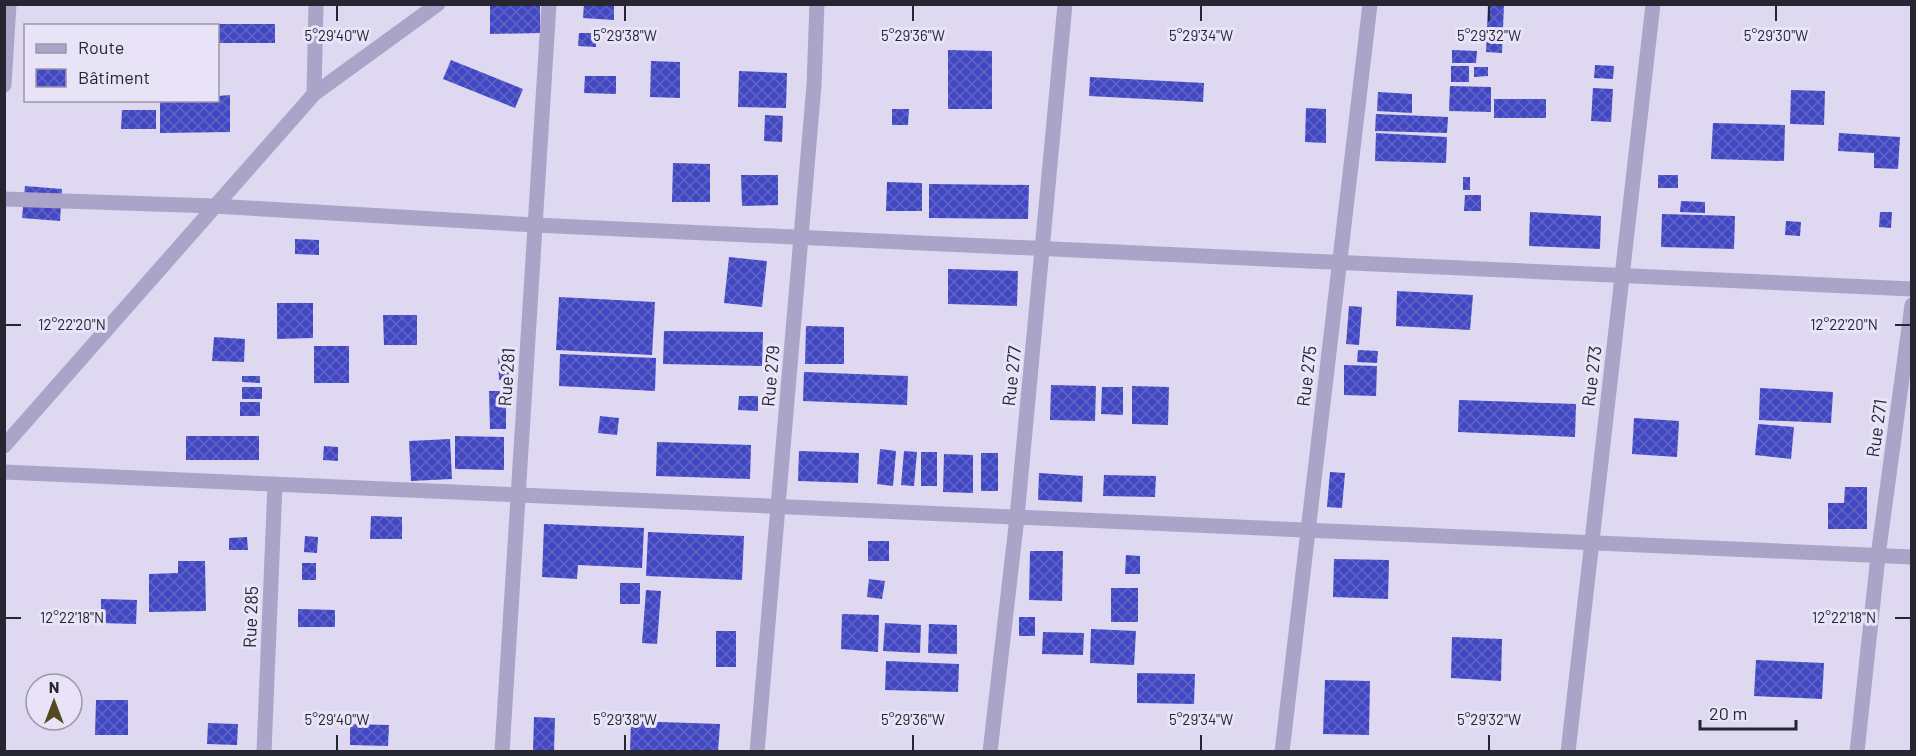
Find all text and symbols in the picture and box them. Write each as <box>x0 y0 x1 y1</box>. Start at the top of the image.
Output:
legend <box>24 24 219 102</box>
text: 5°29'40"W <box>305 26 369 44</box>
text: 5°29'38"W <box>593 26 657 44</box>
text: 5°29'36"W <box>881 26 945 44</box>
text: 5°29'34"W <box>1169 26 1233 44</box>
text: 5°29'32"W <box>1457 26 1521 44</box>
text: 5°29'30"W <box>1744 26 1808 44</box>
text: Route <box>78 36 124 58</box>
text: Bâtiment <box>78 66 150 88</box>
text: 12°22'20"N <box>38 315 106 333</box>
text: 12°22'20"N <box>1810 315 1878 333</box>
street label: Rue 279 <box>756 344 784 408</box>
street label: Rue 277 <box>997 344 1025 407</box>
street label: Rue 275 <box>1291 344 1321 408</box>
street label: Rue 273 <box>1576 344 1606 408</box>
street label: Rue 281 <box>493 347 519 407</box>
street label: Rue 271 <box>1861 398 1891 458</box>
street label: Rue 285 <box>238 586 262 648</box>
text: 12°22'18"N <box>40 608 104 626</box>
text: 12°22'18"N <box>1812 608 1876 626</box>
north arrow <box>24 672 84 732</box>
text: N <box>49 677 59 696</box>
scale bar <box>1700 693 1796 731</box>
text: 20 m <box>1709 702 1747 724</box>
text: 5°29'40"W <box>305 710 369 728</box>
text: 5°29'38"W <box>593 710 657 728</box>
text: 5°29'36"W <box>881 710 945 728</box>
text: 5°29'34"W <box>1169 710 1233 728</box>
text: 5°29'32"W <box>1457 710 1521 728</box>

